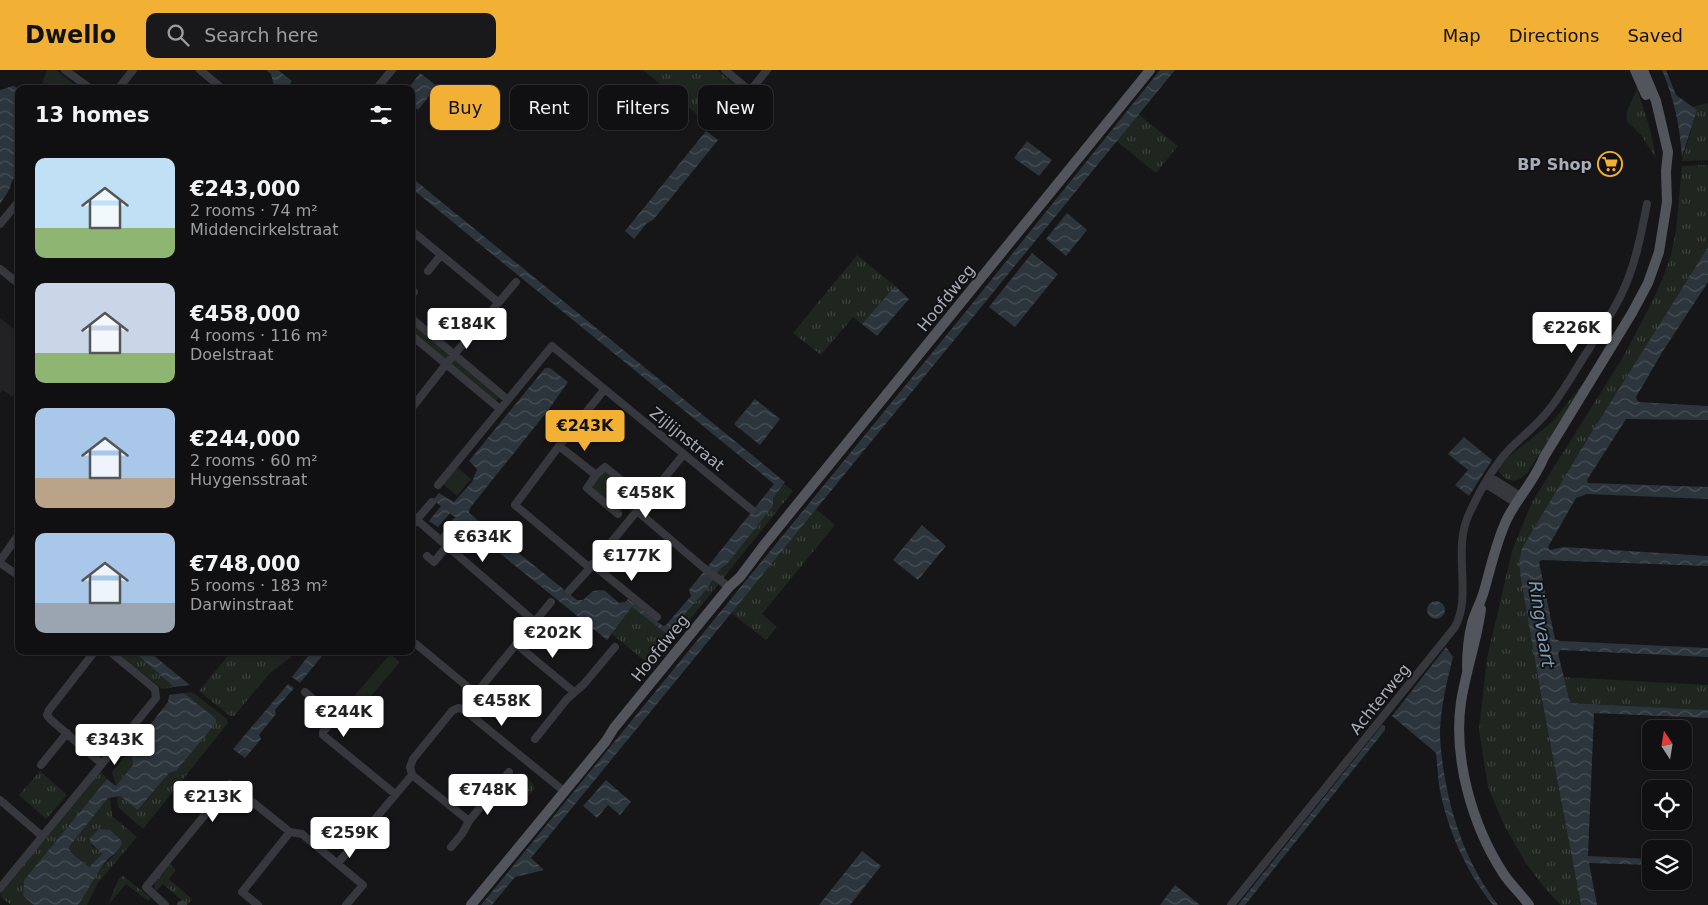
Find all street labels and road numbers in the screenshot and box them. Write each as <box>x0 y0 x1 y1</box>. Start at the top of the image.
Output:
street label: Hoofdweg <box>913 261 979 335</box>
street label: Zijlijnstraat <box>646 403 728 475</box>
street label: Hoofdweg <box>627 611 693 685</box>
street label: Achterweg <box>1346 660 1414 738</box>

